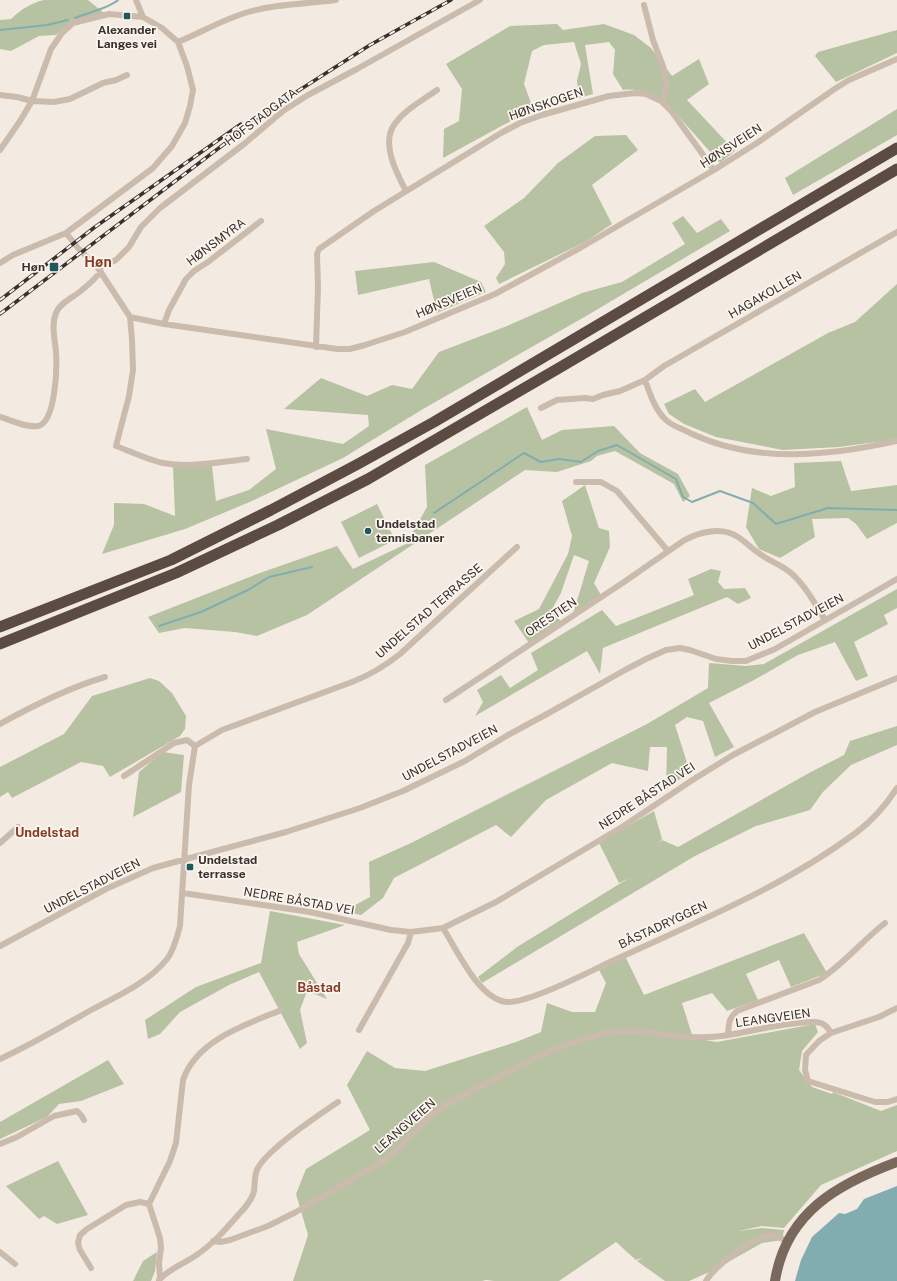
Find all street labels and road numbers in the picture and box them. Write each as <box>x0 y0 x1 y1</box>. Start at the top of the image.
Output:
street label: HOFSTADGATA <box>222 85 300 149</box>
street label: HØNSKOGEN <box>507 85 585 123</box>
street label: HØNSVEIEN <box>698 121 764 171</box>
street label: HØNSMYRA <box>184 215 248 269</box>
street label: HAGAKOLLEN <box>726 268 804 322</box>
street label: HØNSVEIEN <box>414 281 484 321</box>
street label: UNDELSTAD TERRASSE <box>373 561 485 661</box>
street label: UNDELSTADVEIEN <box>746 591 846 653</box>
street label: ORESTIEN <box>522 595 580 639</box>
street label: UNDELSTADVEIEN <box>400 722 500 784</box>
street label: NEDRE BÅSTAD VEI <box>596 760 698 832</box>
street label: UNDELSTADVEIEN <box>41 856 143 916</box>
street label: NEDRE BÅSTAD VEI <box>243 884 355 918</box>
street label: BÅSTADRYGGEN <box>616 898 710 952</box>
street label: LEANGVEIEN <box>734 1006 812 1030</box>
street label: LEANGVEIEN <box>372 1096 438 1156</box>

